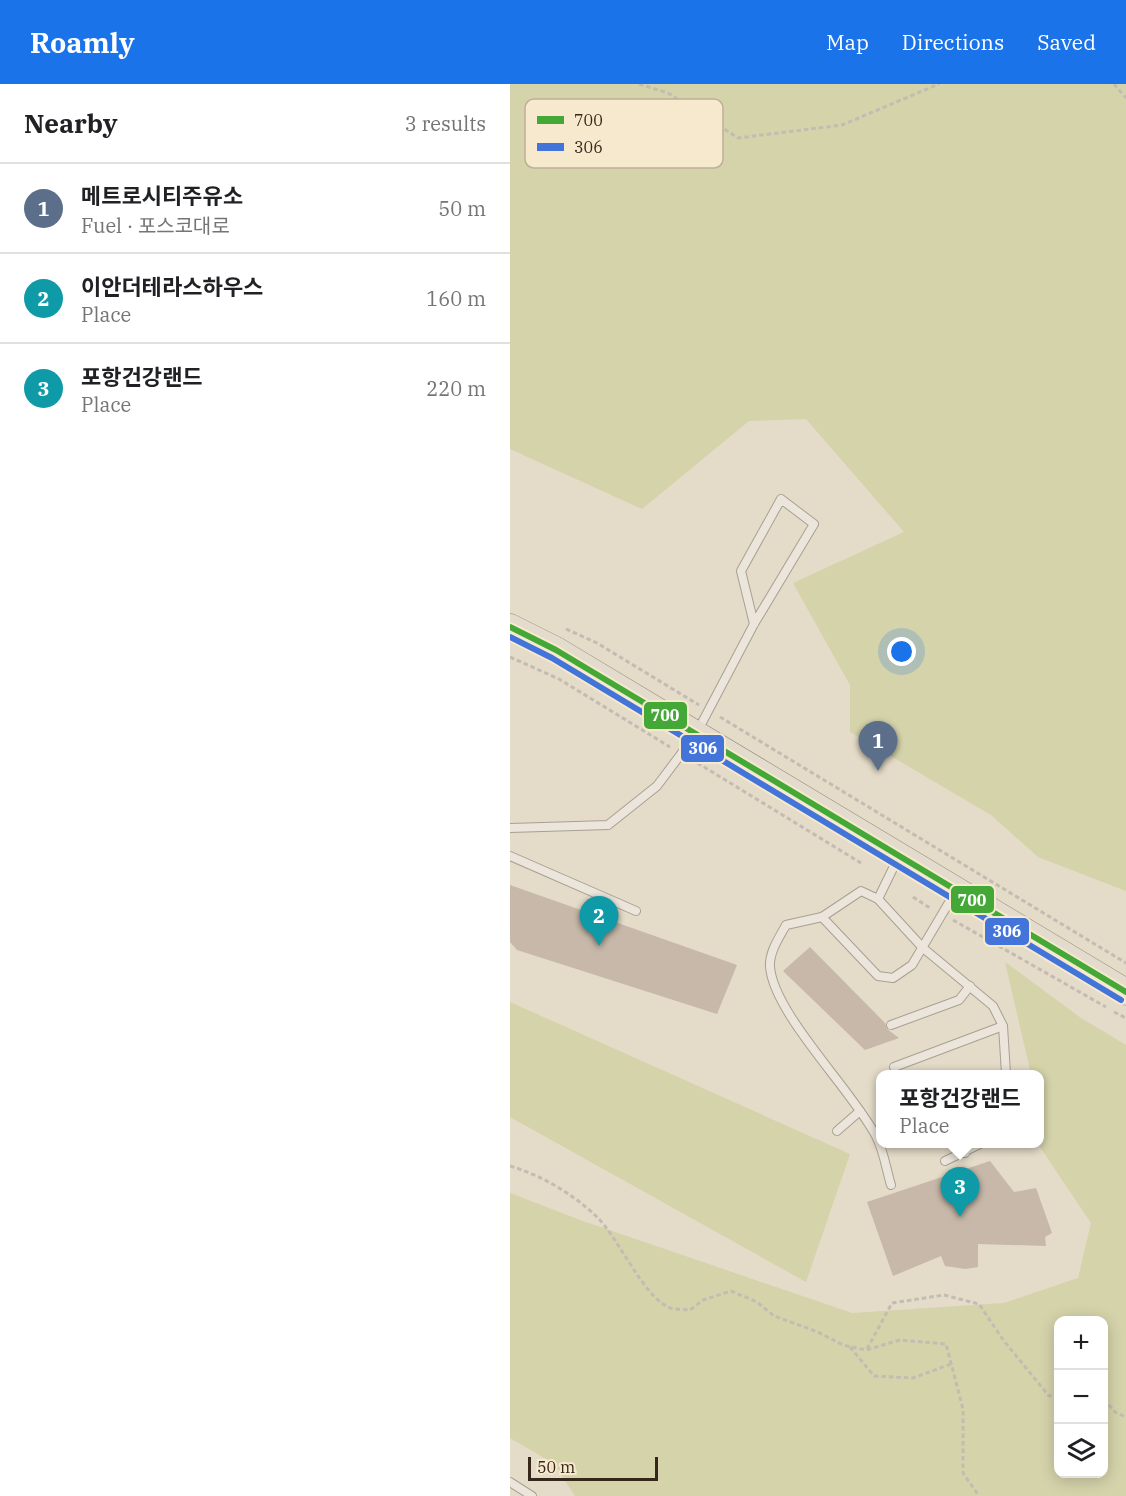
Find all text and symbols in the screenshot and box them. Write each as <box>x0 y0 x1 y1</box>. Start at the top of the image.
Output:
text: Roamly <box>30 24 135 61</box>
text: Map <box>826 28 869 56</box>
text: Directions <box>902 28 1004 56</box>
text: Saved <box>1037 28 1096 56</box>
legend <box>525 99 723 168</box>
text: Nearby <box>24 106 118 140</box>
text: 3 results <box>405 110 486 137</box>
text: 700 <box>574 110 603 130</box>
text: 306 <box>574 137 603 157</box>
text: 메트로시티주유소 <box>81 181 243 210</box>
text: 1 <box>38 195 50 222</box>
text: 50 m <box>438 195 486 222</box>
text: Fuel · 포스코대로 <box>81 212 230 239</box>
text: 이안더테라스하우스 <box>81 272 263 301</box>
text: 2 <box>38 285 50 312</box>
text: 160 m <box>426 285 486 312</box>
text: Place <box>81 301 131 328</box>
text: 포항건강랜드 <box>81 362 202 391</box>
text: 3 <box>38 375 50 402</box>
text: 220 m <box>426 375 486 402</box>
text: Place <box>81 391 131 418</box>
your location <box>887 637 916 666</box>
line badge: 700 <box>643 701 688 730</box>
text: 700 <box>651 705 680 725</box>
pin: 1 <box>858 722 898 771</box>
line badge: 306 <box>680 734 725 763</box>
text: 306 <box>689 738 717 758</box>
line badge: 700 <box>950 885 995 914</box>
text: 700 <box>958 890 987 910</box>
pin: 2 <box>580 896 619 946</box>
line badge: 306 <box>984 917 1030 946</box>
text: 306 <box>993 921 1021 941</box>
popup <box>876 1070 1044 1148</box>
text: 포항건강랜드 <box>899 1083 1021 1112</box>
text: Place <box>899 1112 950 1139</box>
pin: 3 <box>940 1168 980 1217</box>
map controls <box>1054 1316 1108 1478</box>
button: + <box>1054 1316 1108 1370</box>
button: − <box>1054 1370 1108 1424</box>
button: layers <box>1054 1424 1108 1478</box>
scale bar <box>528 1454 658 1482</box>
text: 50 m <box>537 1457 575 1477</box>

